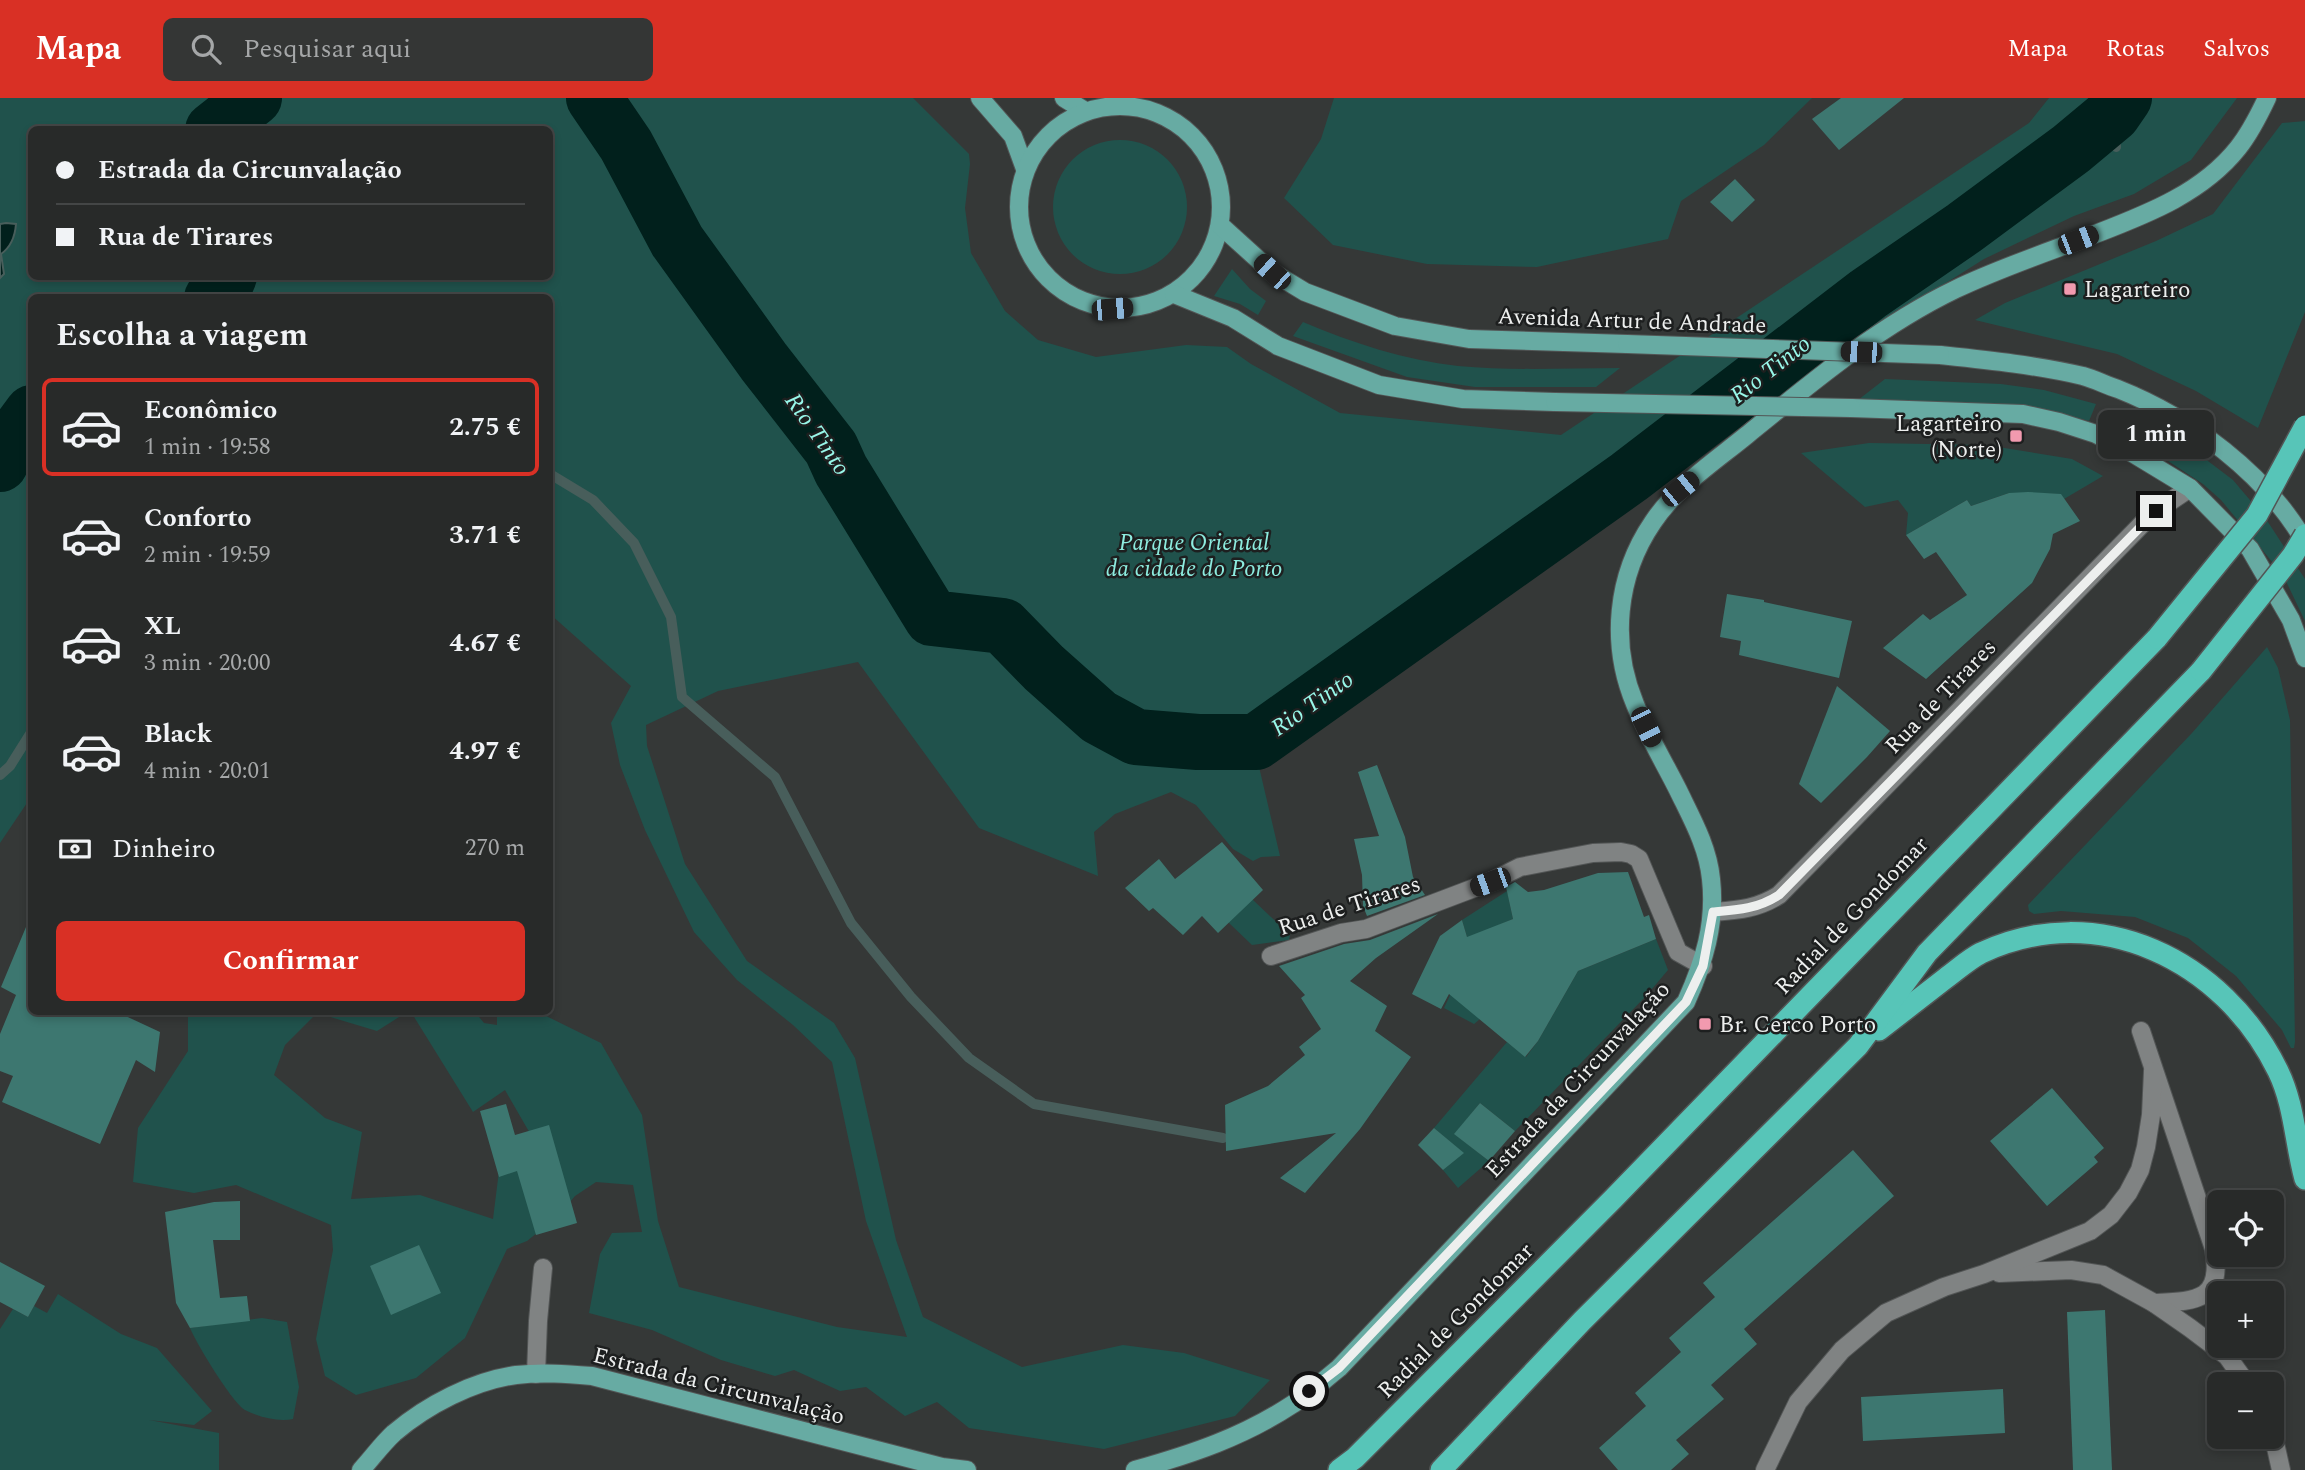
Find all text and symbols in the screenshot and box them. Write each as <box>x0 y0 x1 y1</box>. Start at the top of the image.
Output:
search box <box>163 18 653 81</box>
text: Mapa <box>35 24 121 74</box>
text: Pesquisar aqui <box>243 29 411 69</box>
icon: search <box>187 30 225 68</box>
text: Mapa <box>2008 31 2068 67</box>
text: Rotas <box>2106 31 2165 67</box>
text: Salvos <box>2203 31 2270 67</box>
text: Estrada da Circunvalação <box>98 150 402 190</box>
text: Rua de Tirares <box>98 217 273 257</box>
car <box>2055 223 2102 257</box>
car <box>1250 250 1295 294</box>
place label: Lagarteiro <box>2084 273 2190 308</box>
marker: Lagarteiro <box>2062 281 2078 297</box>
car <box>1091 297 1134 321</box>
street label: Avenida Artur de Andrade <box>1497 299 1767 344</box>
text: Escolha a viagem <box>56 311 308 360</box>
water label: Rio Tinto <box>1722 327 1819 413</box>
car <box>1840 341 1883 363</box>
water label: Rio Tinto <box>775 386 859 484</box>
text: Econômico <box>144 390 277 430</box>
icon: car <box>60 396 123 459</box>
text: 2.75 € <box>449 407 521 447</box>
place label: Lagarteiro (Norte) <box>1896 407 2002 468</box>
callout: 1 min <box>2098 410 2214 458</box>
text: 1 min <box>2125 417 2187 452</box>
marker: Lagarteiro (Norte) <box>2008 428 2024 444</box>
text: 1 min · 19:58 <box>144 430 271 465</box>
car <box>1658 468 1703 510</box>
route end <box>2140 495 2172 527</box>
text: Conforto <box>144 498 252 538</box>
icon: car <box>60 504 123 567</box>
text: 3.71 € <box>449 515 521 555</box>
park label: Parque Oriental da cidade do Porto <box>1105 526 1283 587</box>
text: 2 min · 19:59 <box>144 538 271 573</box>
text: XL <box>144 606 181 646</box>
icon: car <box>60 612 123 675</box>
text: 4.67 € <box>449 623 521 663</box>
street label: Rua de Tirares <box>1877 632 2005 763</box>
text: 3 min · 20:00 <box>144 646 271 681</box>
water label: Rio Tinto <box>1264 662 1362 746</box>
car <box>1628 704 1665 750</box>
text: Black <box>144 714 212 754</box>
icon: car <box>60 720 123 783</box>
text: 4.97 € <box>449 731 521 771</box>
text: 4 min · 20:01 <box>144 754 271 789</box>
text: Dinheiro <box>112 829 216 869</box>
street label: Radial de Gondomar <box>1767 829 1937 1003</box>
icon: cash <box>56 830 94 868</box>
text: 270 m <box>465 831 525 866</box>
car <box>1467 865 1514 899</box>
street label: Rua de Tirares <box>1274 867 1425 946</box>
button: Confirmar <box>56 921 525 1001</box>
street label: Estrada da Circunvalação <box>1477 974 1679 1186</box>
place label: Br. Cerco Porto <box>1719 1008 1876 1043</box>
marker: Br. Cerco Porto <box>1697 1016 1713 1032</box>
map controls <box>2207 1190 2284 1449</box>
button: locate <box>2207 1190 2284 1267</box>
street label: Radial de Gondomar <box>1370 1235 1542 1407</box>
button: + <box>2207 1281 2284 1358</box>
street label: Estrada da Circunvalação <box>589 1338 848 1435</box>
button: − <box>2207 1372 2284 1449</box>
route start <box>1293 1375 1325 1407</box>

